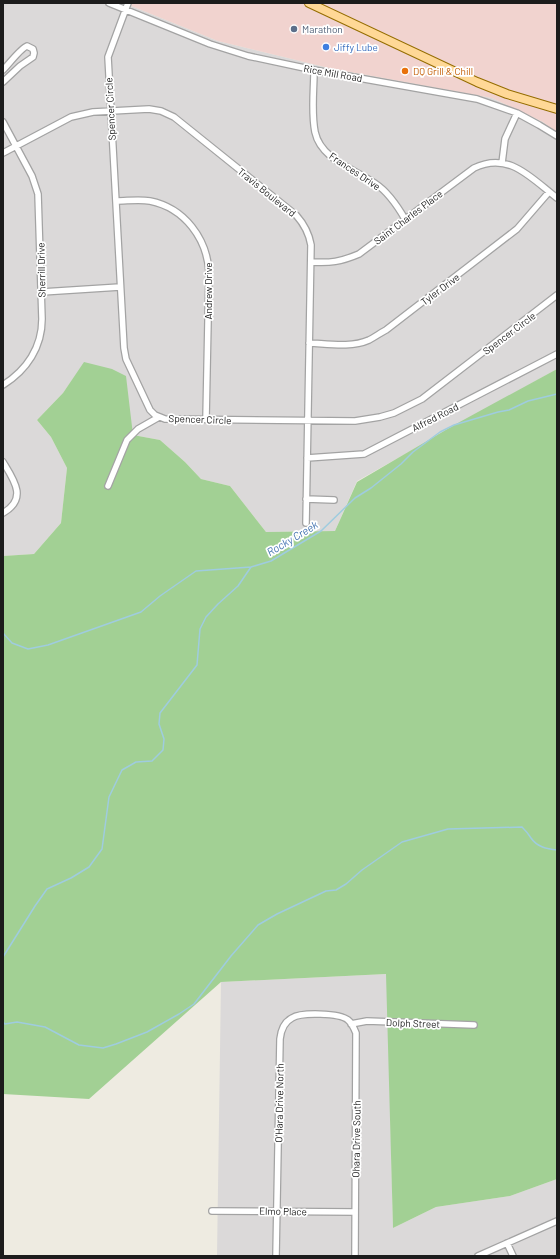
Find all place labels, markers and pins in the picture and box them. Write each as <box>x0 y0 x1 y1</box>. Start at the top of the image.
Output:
place label: Marathon <box>302 23 343 35</box>
marker: Marathon <box>289 24 299 34</box>
place label: Jiffy Lube <box>334 41 378 53</box>
marker: Jiffy Lube <box>321 42 331 52</box>
place label: DQ Grill & Chill <box>413 65 473 77</box>
marker: DQ Grill & Chill <box>400 66 410 76</box>

